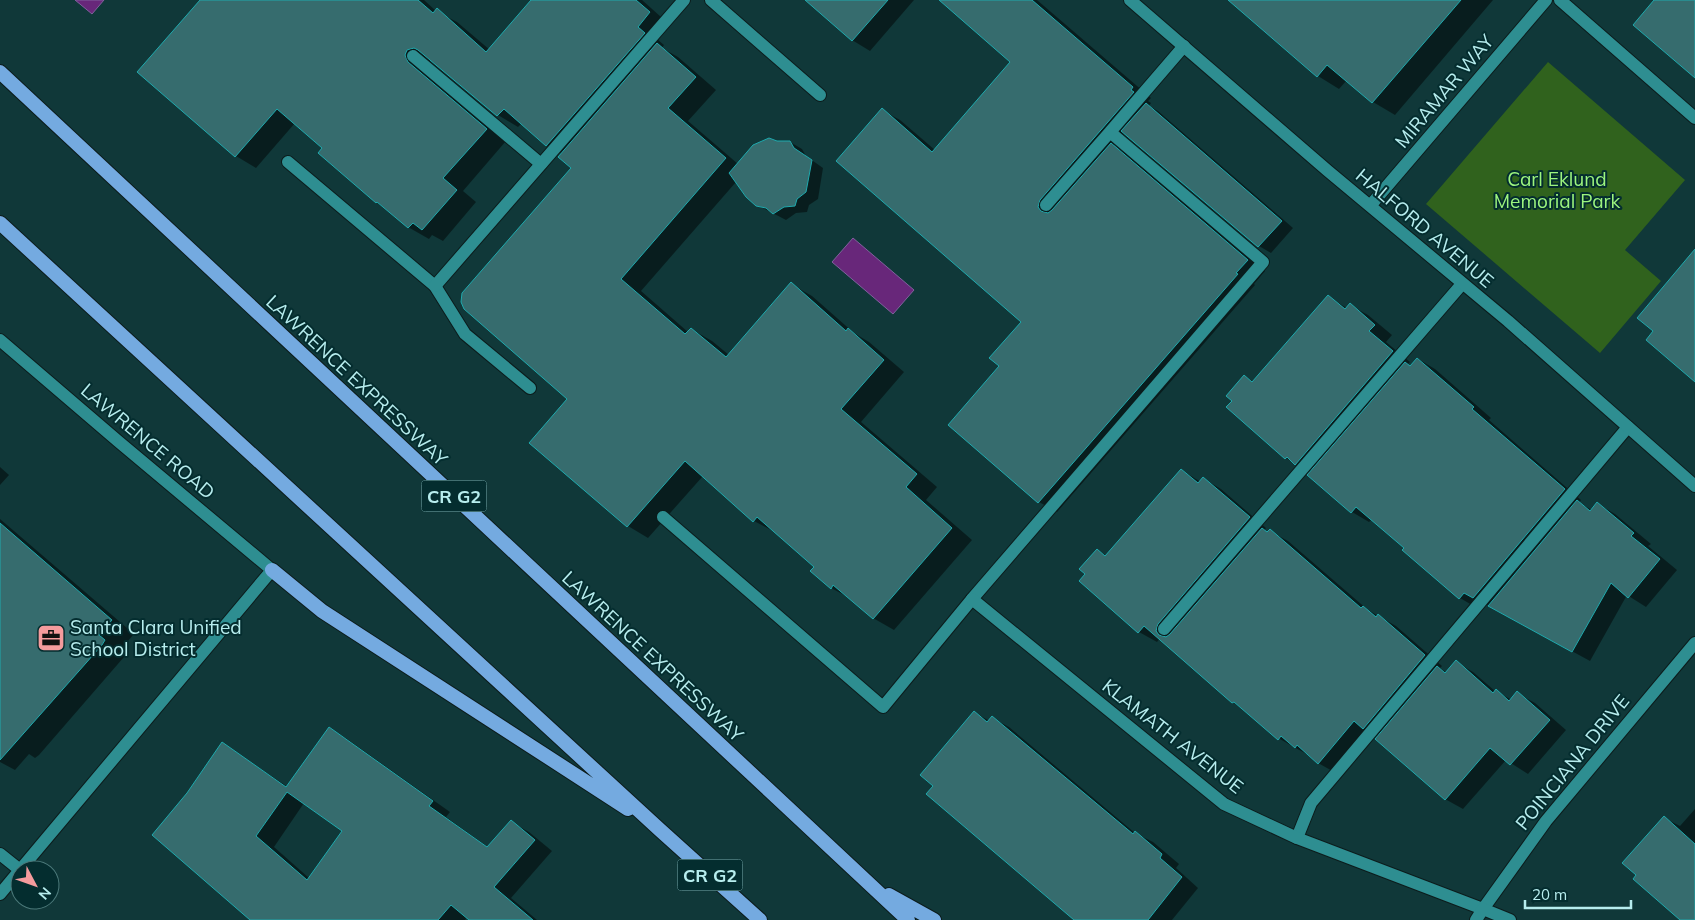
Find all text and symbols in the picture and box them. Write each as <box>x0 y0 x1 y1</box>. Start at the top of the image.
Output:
street label: MIRAMAR WAY <box>1390 29 1499 153</box>
street label: HALFORD AVENUE <box>1351 163 1499 293</box>
park label: Carl Eklund Memorial Park <box>1494 167 1620 213</box>
street label: LAWRENCE EXPRESSWAY <box>261 290 453 471</box>
street label: LAWRENCE ROAD <box>76 378 220 504</box>
road number: CR G2 <box>422 481 486 512</box>
street label: LAWRENCE EXPRESSWAY <box>557 566 749 747</box>
place label: Santa Clara Unified School District <box>70 615 242 661</box>
office icon: Santa Clara Unified School District <box>36 623 66 653</box>
street label: KLAMATH AVENUE <box>1098 673 1248 799</box>
street label: POINCIANA DRIVE <box>1510 689 1634 835</box>
north arrow <box>10 860 60 910</box>
road number: CR G2 <box>678 860 742 890</box>
scale bar <box>1525 878 1631 910</box>
text: N <box>35 884 55 903</box>
text: 20 m <box>1532 885 1567 904</box>

